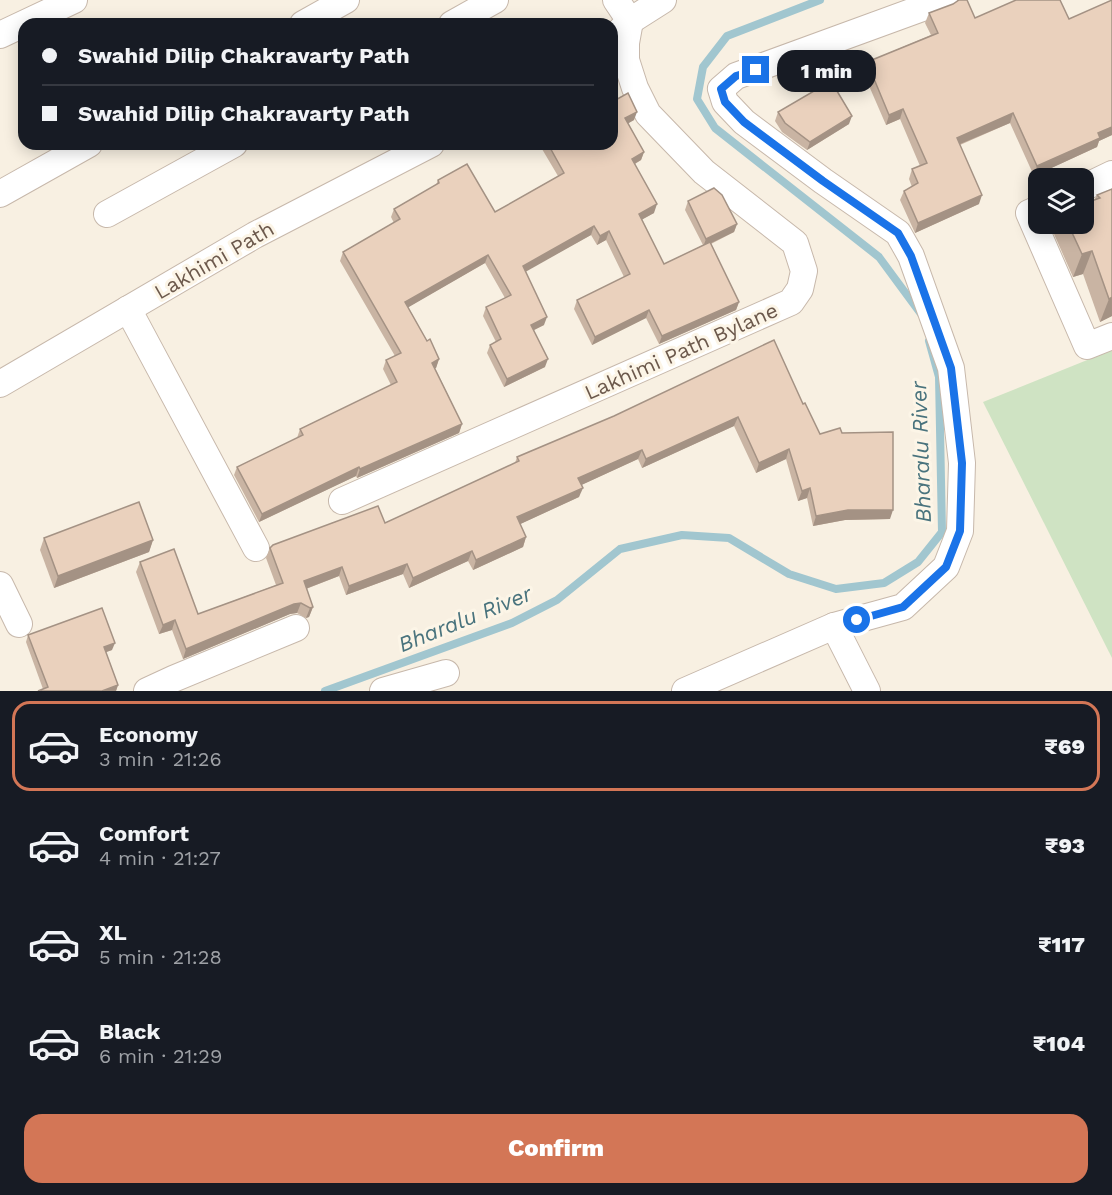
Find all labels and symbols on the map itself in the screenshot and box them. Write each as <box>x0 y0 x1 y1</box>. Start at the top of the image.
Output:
callout: 1 min <box>777 49 876 91</box>
route end <box>742 56 769 83</box>
street label: Lakhimi Path <box>150 216 278 304</box>
street label: Lakhimi Path Bylane <box>580 297 782 405</box>
water label: Bharalu River <box>906 379 936 523</box>
water label: Bharalu River <box>395 580 537 657</box>
route start <box>843 606 870 633</box>

